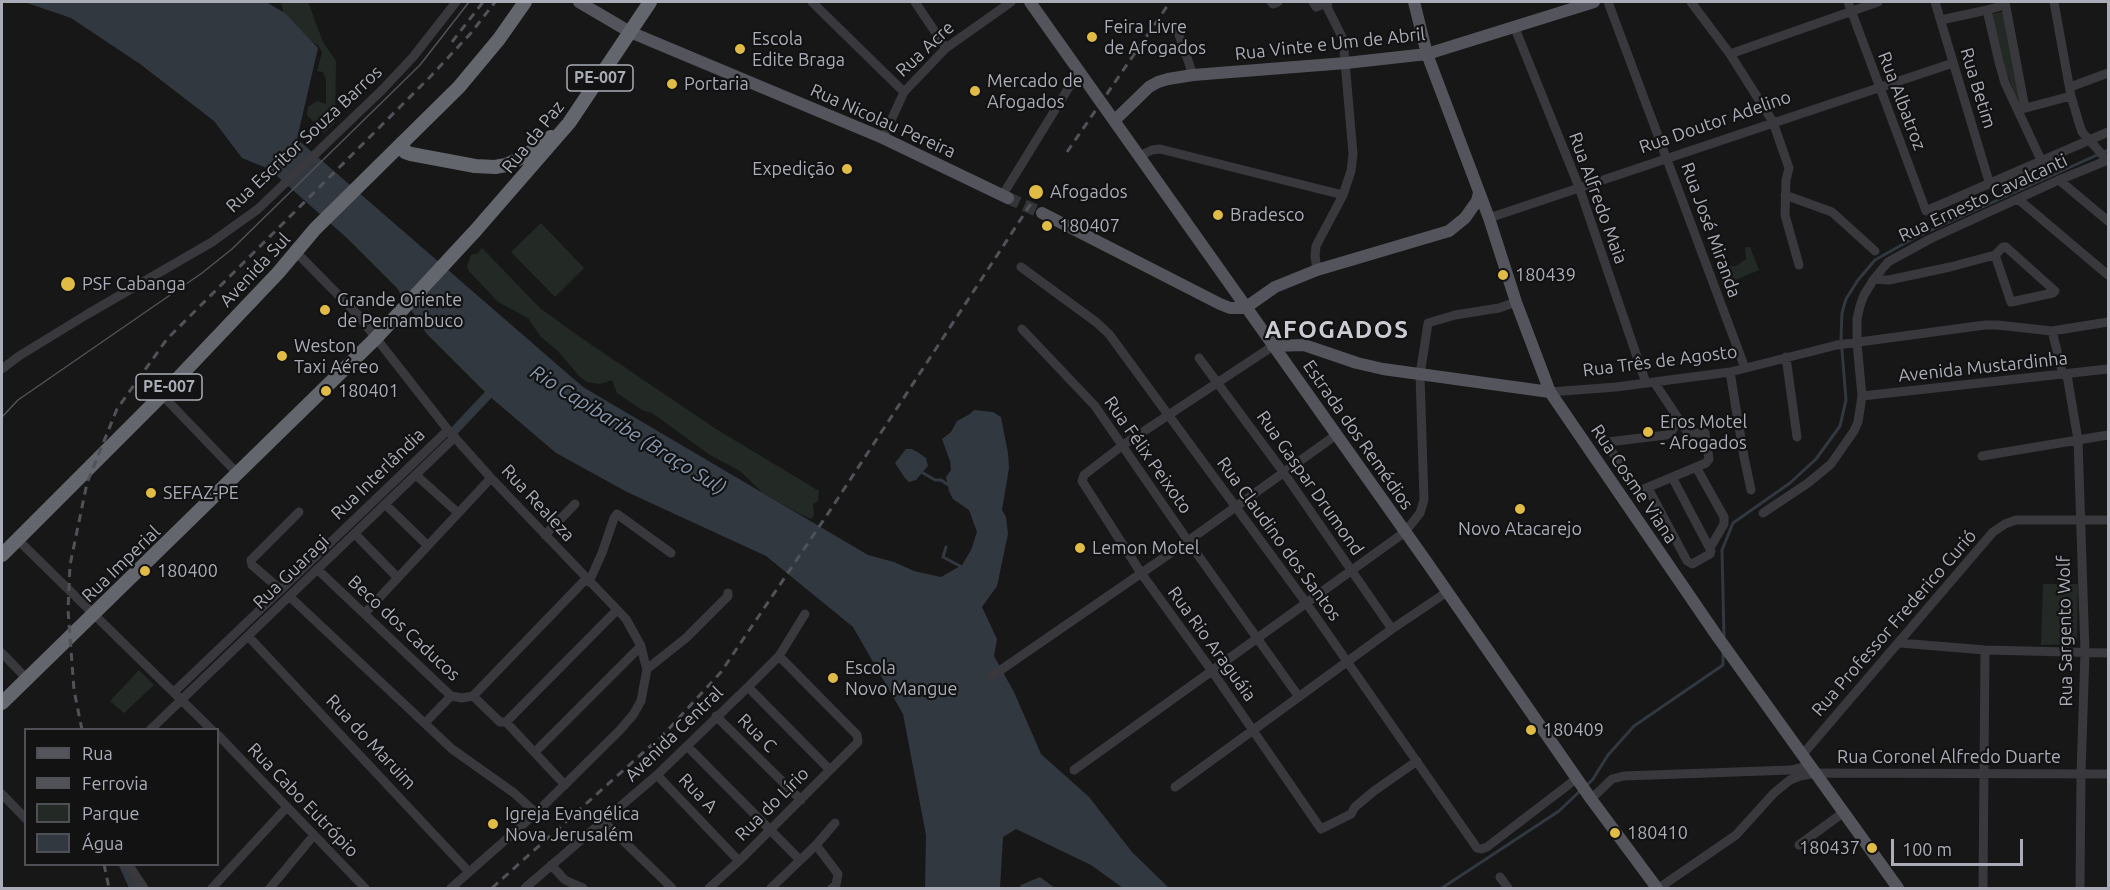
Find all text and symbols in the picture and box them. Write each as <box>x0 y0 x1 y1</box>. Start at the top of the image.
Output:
place label: Feira Livre de Afogados <box>1104 16 1206 58</box>
street label: Rua Acre <box>891 17 959 81</box>
street label: Rua Vinte e Um de Abril <box>1234 23 1426 65</box>
place label: Escola Edite Braga <box>752 28 845 70</box>
marker: Feira Livre de Afogados <box>1085 30 1099 44</box>
marker: Escola Edite Braga <box>733 42 747 56</box>
street label: Rua Betim <box>1956 45 2000 131</box>
street label: Rua Albatroz <box>1873 49 1931 153</box>
street label: Rua Escritor Souza Barros <box>222 61 386 217</box>
road number: PE-007 <box>567 65 633 91</box>
place label: Mercado de Afogados <box>987 70 1083 112</box>
place label: Portaria <box>684 73 749 95</box>
marker: Portaria <box>665 77 679 91</box>
street label: Rua Nicolau Pereira <box>807 79 959 163</box>
marker: Mercado de Afogados <box>968 84 982 98</box>
street label: Rua Doutor Adelino <box>1636 86 1794 158</box>
street label: Rua da Paz <box>497 96 569 178</box>
street label: Rua Alfredo Maia <box>1564 129 1632 267</box>
street label: Rua Ernesto Cavalcanti <box>1895 149 2071 247</box>
place label: Expedição <box>752 158 835 180</box>
street label: Rua José Miranda <box>1677 159 1745 301</box>
marker: Expedição <box>840 162 854 176</box>
place label: Afogados <box>1050 181 1128 203</box>
marker: Afogados <box>1027 183 1045 201</box>
place label: Bradesco <box>1230 204 1305 226</box>
marker: Bradesco <box>1211 208 1225 222</box>
place label: 180407 <box>1059 215 1120 237</box>
marker: 180407 <box>1040 219 1054 233</box>
street label: Avenida Sul <box>215 229 295 311</box>
place label: 180439 <box>1515 264 1576 286</box>
marker: 180439 <box>1496 268 1510 282</box>
place label: PSF Cabanga <box>82 273 186 295</box>
marker: PSF Cabanga <box>59 275 77 293</box>
place label: Grande Oriente de Pernambuco <box>337 289 463 332</box>
marker: Grande Oriente de Pernambuco <box>318 303 332 317</box>
district label: AFOGADOS <box>1265 316 1409 344</box>
place label: Weston Taxi Aéreo <box>294 335 379 378</box>
street label: Rua Três de Agosto <box>1582 341 1738 381</box>
street label: Avenida Mustardinha <box>1897 347 2069 387</box>
marker: Weston Taxi Aéreo <box>275 349 289 363</box>
street label: Estrada dos Remédios <box>1298 356 1418 514</box>
water label: Rio Capibaribe (Braço Sul) <box>526 360 730 500</box>
road number: PE-007 <box>136 374 202 400</box>
place label: 180401 <box>338 380 399 402</box>
marker: 180401 <box>319 384 333 398</box>
street label: Rua Félix Peixoto <box>1100 392 1196 518</box>
street label: Rua Gaspar Drumond <box>1252 407 1368 559</box>
place label: Eros Motel - Afogados <box>1660 411 1747 454</box>
street label: Rua Cosme Viana <box>1586 420 1682 548</box>
street label: Rua Interlândia <box>327 424 429 524</box>
marker: Eros Motel - Afogados <box>1641 425 1655 439</box>
street label: Rua Claudino dos Santos <box>1212 453 1346 625</box>
street label: Rua Realeza <box>497 460 579 546</box>
place label: SEFAZ-PE <box>163 482 239 504</box>
marker: SEFAZ-PE <box>144 486 158 500</box>
marker: Novo Atacarejo <box>1513 502 1527 516</box>
place label: Novo Atacarejo <box>1458 518 1582 540</box>
street label: Rua Imperial <box>77 521 165 607</box>
street label: Rua Professor Frederico Curió <box>1807 525 1981 721</box>
street label: Rua Guaragi <box>249 531 333 613</box>
place label: Lemon Motel <box>1092 537 1199 559</box>
marker: Lemon Motel <box>1073 541 1087 555</box>
street label: Rua Sargento Wolf <box>2053 555 2077 707</box>
place label: 180400 <box>157 560 218 582</box>
marker: 180400 <box>138 564 152 578</box>
street label: Beco dos Caducos <box>344 571 464 685</box>
street label: Rua Rio Araguáia <box>1163 582 1261 706</box>
place label: Escola Novo Mangue <box>845 657 957 700</box>
marker: Escola Novo Mangue <box>826 671 840 685</box>
street label: Avenida Central <box>621 682 727 786</box>
street label: Rua do Maruim <box>322 690 420 794</box>
street label: Rua C <box>733 709 781 757</box>
place label: 180409 <box>1543 719 1604 741</box>
marker: 180409 <box>1524 723 1538 737</box>
legend <box>24 728 219 866</box>
street label: Rua Cabo Eutrópio <box>243 738 363 862</box>
text: Rua <box>82 743 113 763</box>
street label: Rua Coronel Alfredo Duarte <box>1837 746 2061 768</box>
street label: Rua do Lírio <box>731 763 813 845</box>
street label: Rua A <box>674 769 722 817</box>
text: Ferrovia <box>82 773 148 793</box>
text: Parque <box>82 803 139 823</box>
place label: Igreja Evangélica Nova Jerusalém <box>505 803 640 846</box>
marker: Igreja Evangélica Nova Jerusalém <box>486 817 500 831</box>
place label: 180410 <box>1627 822 1688 844</box>
marker: 180410 <box>1608 826 1622 840</box>
scale bar <box>1894 827 2026 865</box>
text: Água <box>82 833 124 853</box>
place label: 180437 <box>1799 837 1860 859</box>
text: 100 m <box>1902 839 1952 859</box>
marker: 180437 <box>1865 841 1879 855</box>

